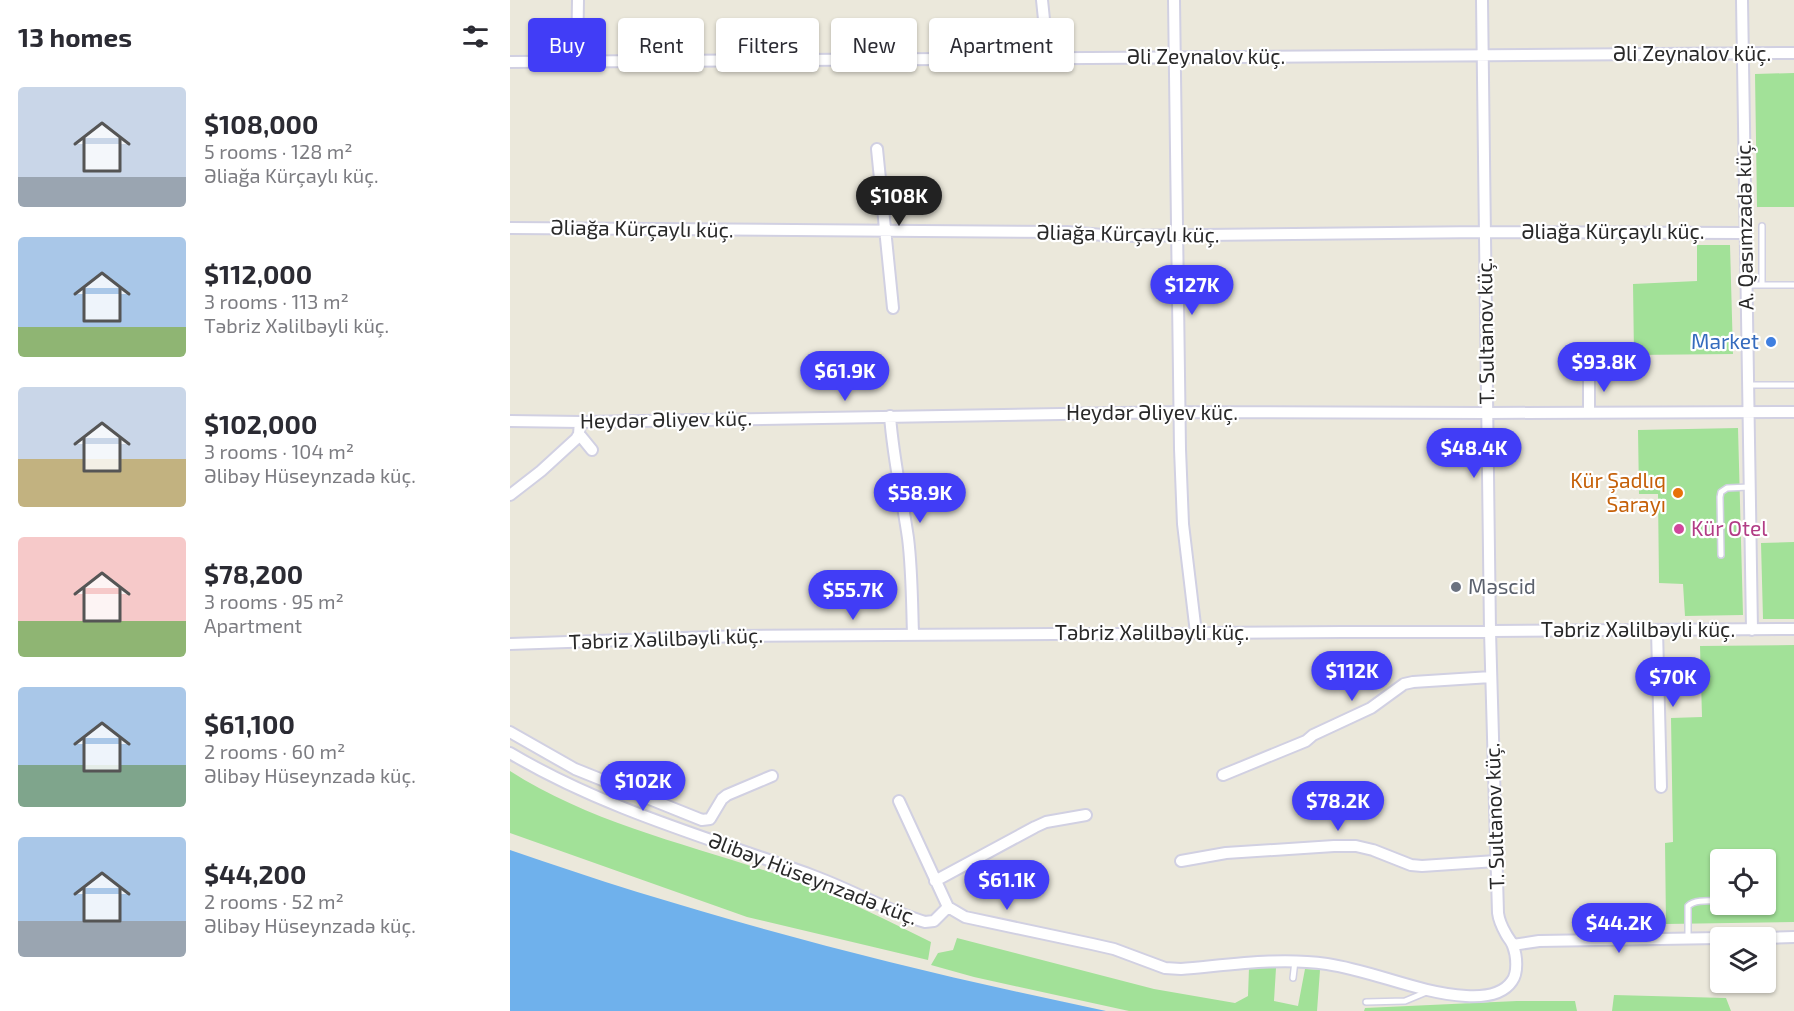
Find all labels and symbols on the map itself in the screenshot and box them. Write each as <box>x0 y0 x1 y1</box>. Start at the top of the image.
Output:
street label: Əli Zeynalov küç. <box>1613 40 1771 67</box>
street label: Əli Zeynalov küç. <box>1127 43 1285 70</box>
street label: A. Qasımzadə küç. <box>1730 140 1759 310</box>
pin: $108K <box>857 176 941 227</box>
street label: Əliağa Kürçaylı küç. <box>550 213 734 244</box>
street label: Əliağa Kürçaylı küç. <box>1036 218 1220 249</box>
street label: Əliağa Kürçaylı küç. <box>1521 218 1705 245</box>
street label: T. Sultanov küç. <box>1471 257 1500 405</box>
pin: $127K <box>1150 265 1234 316</box>
place label: Market <box>1691 328 1759 353</box>
marker: Market <box>1764 335 1778 349</box>
pin: $93.8K <box>1555 342 1653 393</box>
pin: $61.9K <box>796 351 894 402</box>
street label: Heydər Əliyev küç. <box>1066 399 1238 426</box>
street label: Heydər Əliyev küç. <box>580 404 752 435</box>
pin: $48.4K <box>1425 428 1523 479</box>
place label: Kür Şadlıq Sarayı <box>1570 467 1666 516</box>
pin: $58.9K <box>871 473 969 524</box>
marker: Kür Şadlıq Sarayı <box>1671 486 1685 500</box>
place label: Kür Otel <box>1691 515 1768 540</box>
marker: Kür Otel <box>1672 522 1686 536</box>
pin: $55.7K <box>804 570 902 621</box>
place label: Məscid <box>1468 573 1536 598</box>
marker: Məscid <box>1449 580 1463 594</box>
street label: Təbriz Xəlilbəyli küç. <box>1541 616 1735 643</box>
street label: Təbriz Xəlilbəyli küç. <box>1055 619 1249 646</box>
street label: Təbriz Xəlilbəyli küç. <box>568 622 764 655</box>
pin: $112K <box>1310 651 1394 702</box>
pin: $70K <box>1637 657 1709 708</box>
street label: T. Sultanov küç. <box>1478 742 1511 890</box>
pin: $102K <box>601 761 685 812</box>
pin: $78.2K <box>1289 781 1387 832</box>
street label: Əlibəy Hüseynzadə küç. <box>704 826 922 931</box>
pin: $61.1K <box>958 860 1056 911</box>
pin: $44.2K <box>1570 903 1668 954</box>

